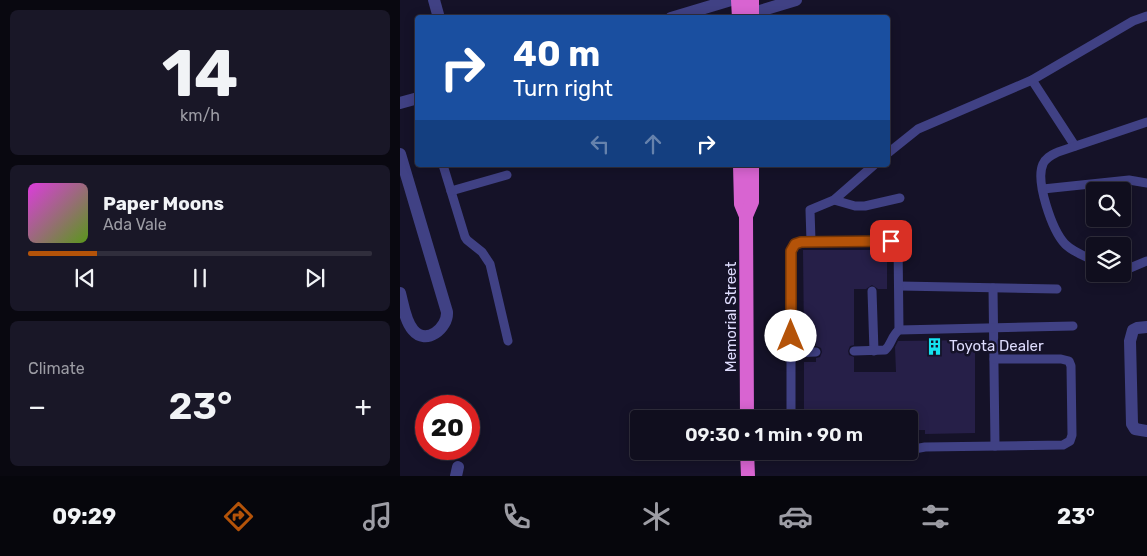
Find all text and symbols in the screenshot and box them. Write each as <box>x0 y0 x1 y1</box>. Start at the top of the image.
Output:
text: 40 m <box>513 33 600 75</box>
text: 14 <box>162 35 238 112</box>
icon: right <box>430 35 495 100</box>
text: Turn right <box>513 75 613 102</box>
text: km/h <box>180 106 220 125</box>
icon: left <box>586 130 614 158</box>
icon: ahead <box>639 130 667 158</box>
icon: right <box>692 130 720 158</box>
map controls <box>1086 182 1131 282</box>
button: search <box>1086 182 1131 227</box>
text: Paper Moons <box>103 192 224 215</box>
text: Ada Vale <box>103 215 167 234</box>
pin <box>870 220 912 262</box>
icon: arrive <box>877 227 905 255</box>
button: layers <box>1086 237 1131 282</box>
street label: Memorial Street <box>722 262 740 372</box>
icon: previous <box>71 264 99 292</box>
icon: pause <box>186 264 214 292</box>
icon: next <box>301 264 329 292</box>
position arrow <box>764 309 816 361</box>
building icon: Toyota Dealer <box>925 336 945 356</box>
place label: Toyota Dealer <box>949 337 1044 355</box>
text: Climate <box>28 359 85 378</box>
text: 23° <box>168 383 232 429</box>
text: − <box>28 390 46 423</box>
text: + <box>355 390 372 423</box>
speed limit sign: 20 <box>415 395 480 460</box>
text: 09:30 · 1 min · 90 m <box>685 423 863 446</box>
icon: directions <box>221 499 256 534</box>
icon: music <box>360 499 395 534</box>
icon: phone <box>499 499 534 534</box>
icon: climate <box>639 499 674 534</box>
icon: car <box>778 499 813 534</box>
icon: filters <box>918 499 953 534</box>
text: 09:29 <box>52 503 116 530</box>
text: 23° <box>1057 503 1095 530</box>

